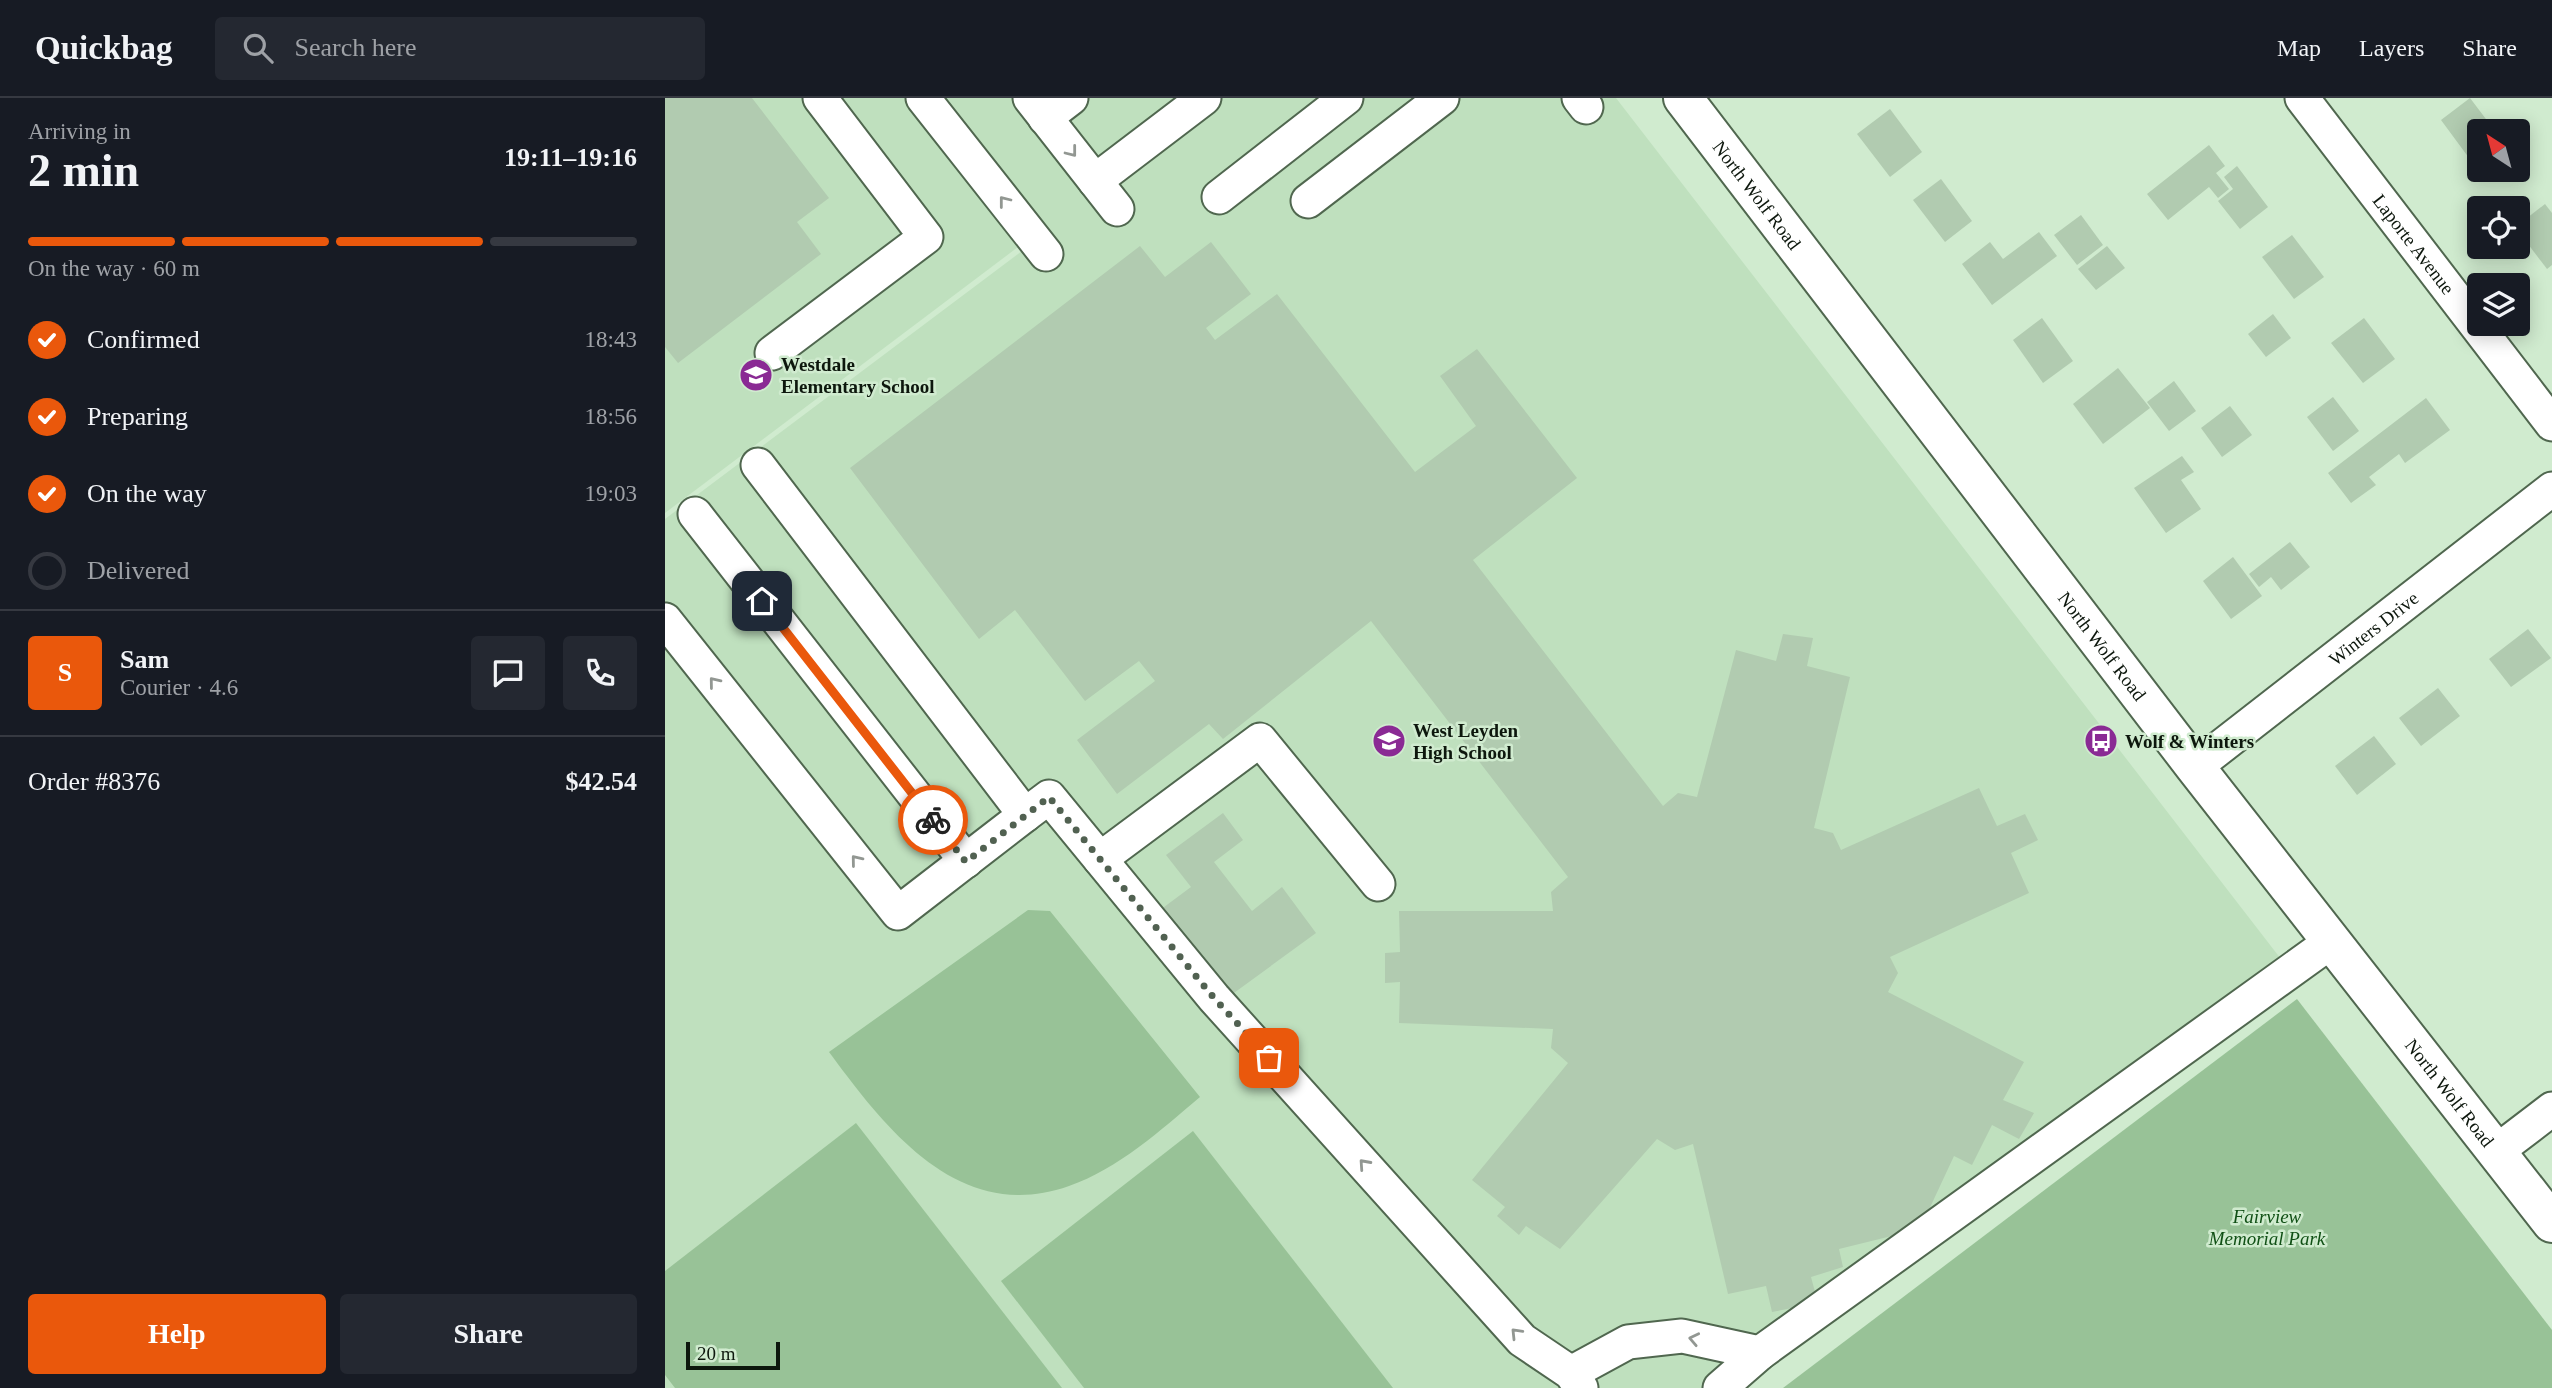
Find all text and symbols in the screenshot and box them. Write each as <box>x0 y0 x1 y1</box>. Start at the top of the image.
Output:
search box <box>215 17 705 80</box>
icon: search <box>239 29 277 67</box>
text: Quickbag <box>35 30 173 66</box>
text: Search here <box>295 33 417 62</box>
text: Map <box>2277 35 2321 61</box>
text: Layers <box>2359 35 2424 61</box>
text: Share <box>2462 35 2517 61</box>
text: Arriving in <box>28 119 131 144</box>
north arrow <box>2467 119 2531 182</box>
map controls <box>2467 119 2530 336</box>
street label: North Wolf Road <box>1709 136 1806 254</box>
text: 19:11–19:16 <box>504 143 637 172</box>
one-way arrow <box>1063 144 1076 156</box>
text: 2 min <box>28 145 139 196</box>
street label: Laporte Avenue <box>2369 190 2459 298</box>
one-way arrow <box>999 196 1012 208</box>
button: locate <box>2467 196 2530 259</box>
text: On the way · 60 m <box>28 256 200 281</box>
button: layers <box>2467 273 2530 336</box>
icon: check <box>28 321 66 359</box>
text: Confirmed <box>87 325 200 354</box>
text: 18:43 <box>585 327 637 352</box>
place label: Westdale Elementary School <box>781 354 935 397</box>
school or university icon: Westdale Elementary School <box>737 356 775 394</box>
icon: check <box>28 398 66 436</box>
text: Preparing <box>87 402 188 431</box>
text: 18:56 <box>585 404 637 429</box>
icon: check <box>28 475 66 513</box>
text: On the way <box>87 479 207 508</box>
text: 19:03 <box>585 481 637 506</box>
text: Delivered <box>87 556 190 585</box>
pin <box>732 571 792 631</box>
icon: home <box>743 582 781 620</box>
street label: North Wolf Road <box>2054 587 2151 705</box>
street label: Winters Drive <box>2324 587 2422 669</box>
button: chat <box>471 636 545 710</box>
button: phone <box>563 636 637 710</box>
text: Sam <box>120 645 169 674</box>
text: S <box>58 658 72 687</box>
text: Courier · 4.6 <box>120 675 238 700</box>
one-way arrow <box>710 677 722 690</box>
place label: West Leyden High School <box>1413 720 1518 763</box>
school or university icon: West Leyden High School <box>1370 722 1408 760</box>
bus stop icon: Wolf & Winters <box>2082 722 2120 760</box>
place label: Wolf & Winters <box>2125 731 2254 752</box>
text: Order #8376 <box>28 767 160 796</box>
text: $42.54 <box>566 767 637 796</box>
courier <box>898 785 968 855</box>
icon: bike <box>914 801 952 839</box>
one-way arrow <box>851 855 864 867</box>
pin <box>1239 1028 1299 1088</box>
street label: North Wolf Road <box>2401 1035 2499 1151</box>
icon: bag <box>1250 1039 1288 1077</box>
one-way arrow <box>1360 1159 1372 1172</box>
park label: Fairview Memorial Park <box>2208 1206 2326 1249</box>
button: Help <box>28 1294 326 1374</box>
button: Share <box>340 1294 637 1374</box>
one-way arrow <box>1512 1328 1525 1341</box>
one-way arrow <box>1688 1332 1700 1347</box>
scale bar <box>686 1339 781 1371</box>
text: 20 m <box>697 1343 736 1364</box>

